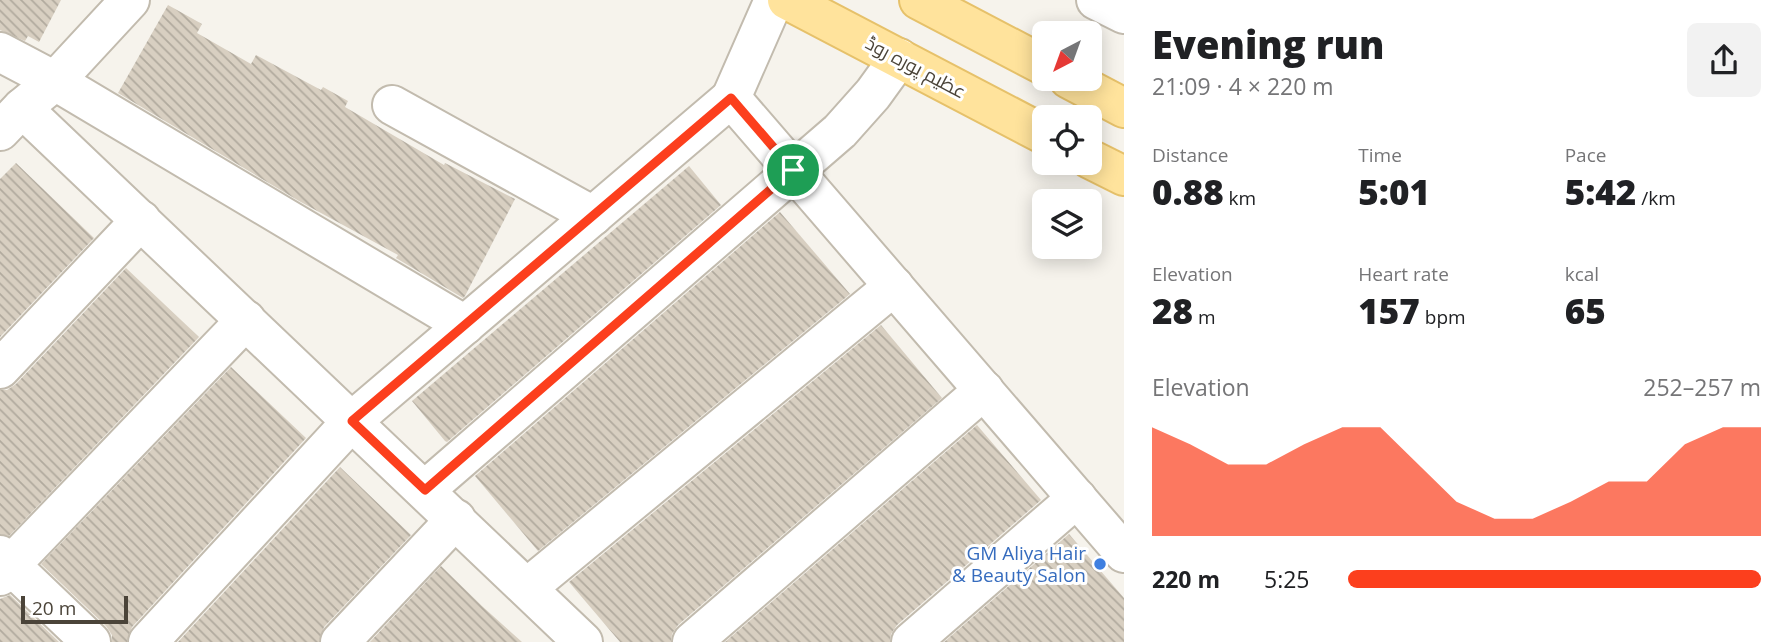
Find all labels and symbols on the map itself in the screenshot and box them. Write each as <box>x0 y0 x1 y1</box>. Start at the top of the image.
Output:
north arrow <box>1032 21 1102 91</box>
street label: عظیم پورہ روڈ <box>861 30 971 105</box>
pin <box>763 140 823 200</box>
place label: GM Aliya Hair & Beauty Salon <box>952 540 1086 588</box>
marker: GM Aliya Hair & Beauty Salon <box>1092 556 1108 572</box>
scale bar <box>21 593 128 625</box>

